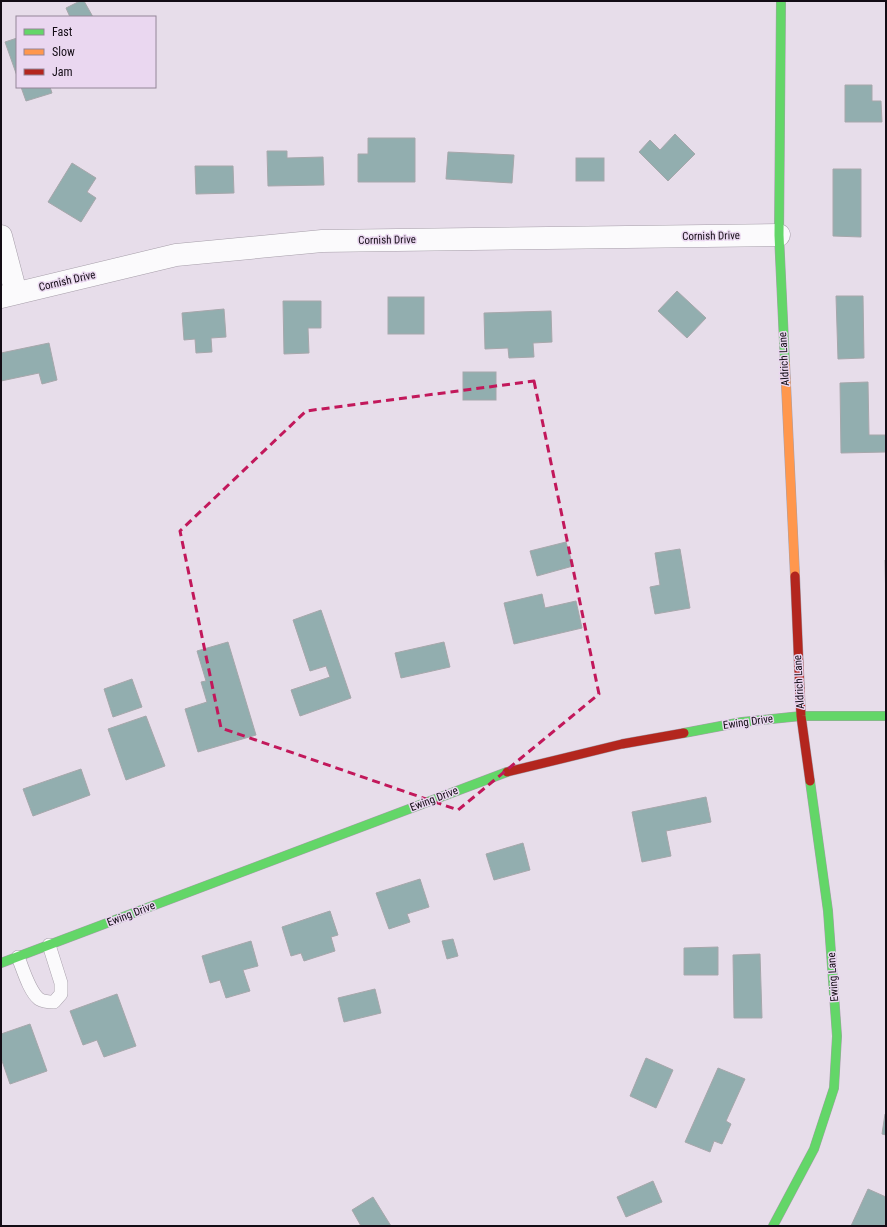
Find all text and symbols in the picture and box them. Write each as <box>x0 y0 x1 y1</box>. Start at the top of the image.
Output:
legend <box>16 16 156 88</box>
text: Fast <box>52 25 73 39</box>
text: Slow <box>52 45 75 59</box>
text: Jam <box>52 65 73 79</box>
street label: Cornish Drive <box>682 229 740 243</box>
street label: Cornish Drive <box>358 233 416 247</box>
street label: Cornish Drive <box>37 268 97 294</box>
street label: Aldrich Lane <box>776 332 792 386</box>
street label: Aldrich Lane <box>791 655 807 709</box>
street label: Ewing Drive <box>722 712 774 732</box>
street label: Ewing Drive <box>408 784 460 814</box>
street label: Ewing Drive <box>105 899 157 929</box>
street label: Ewing Lane <box>825 952 841 1002</box>

